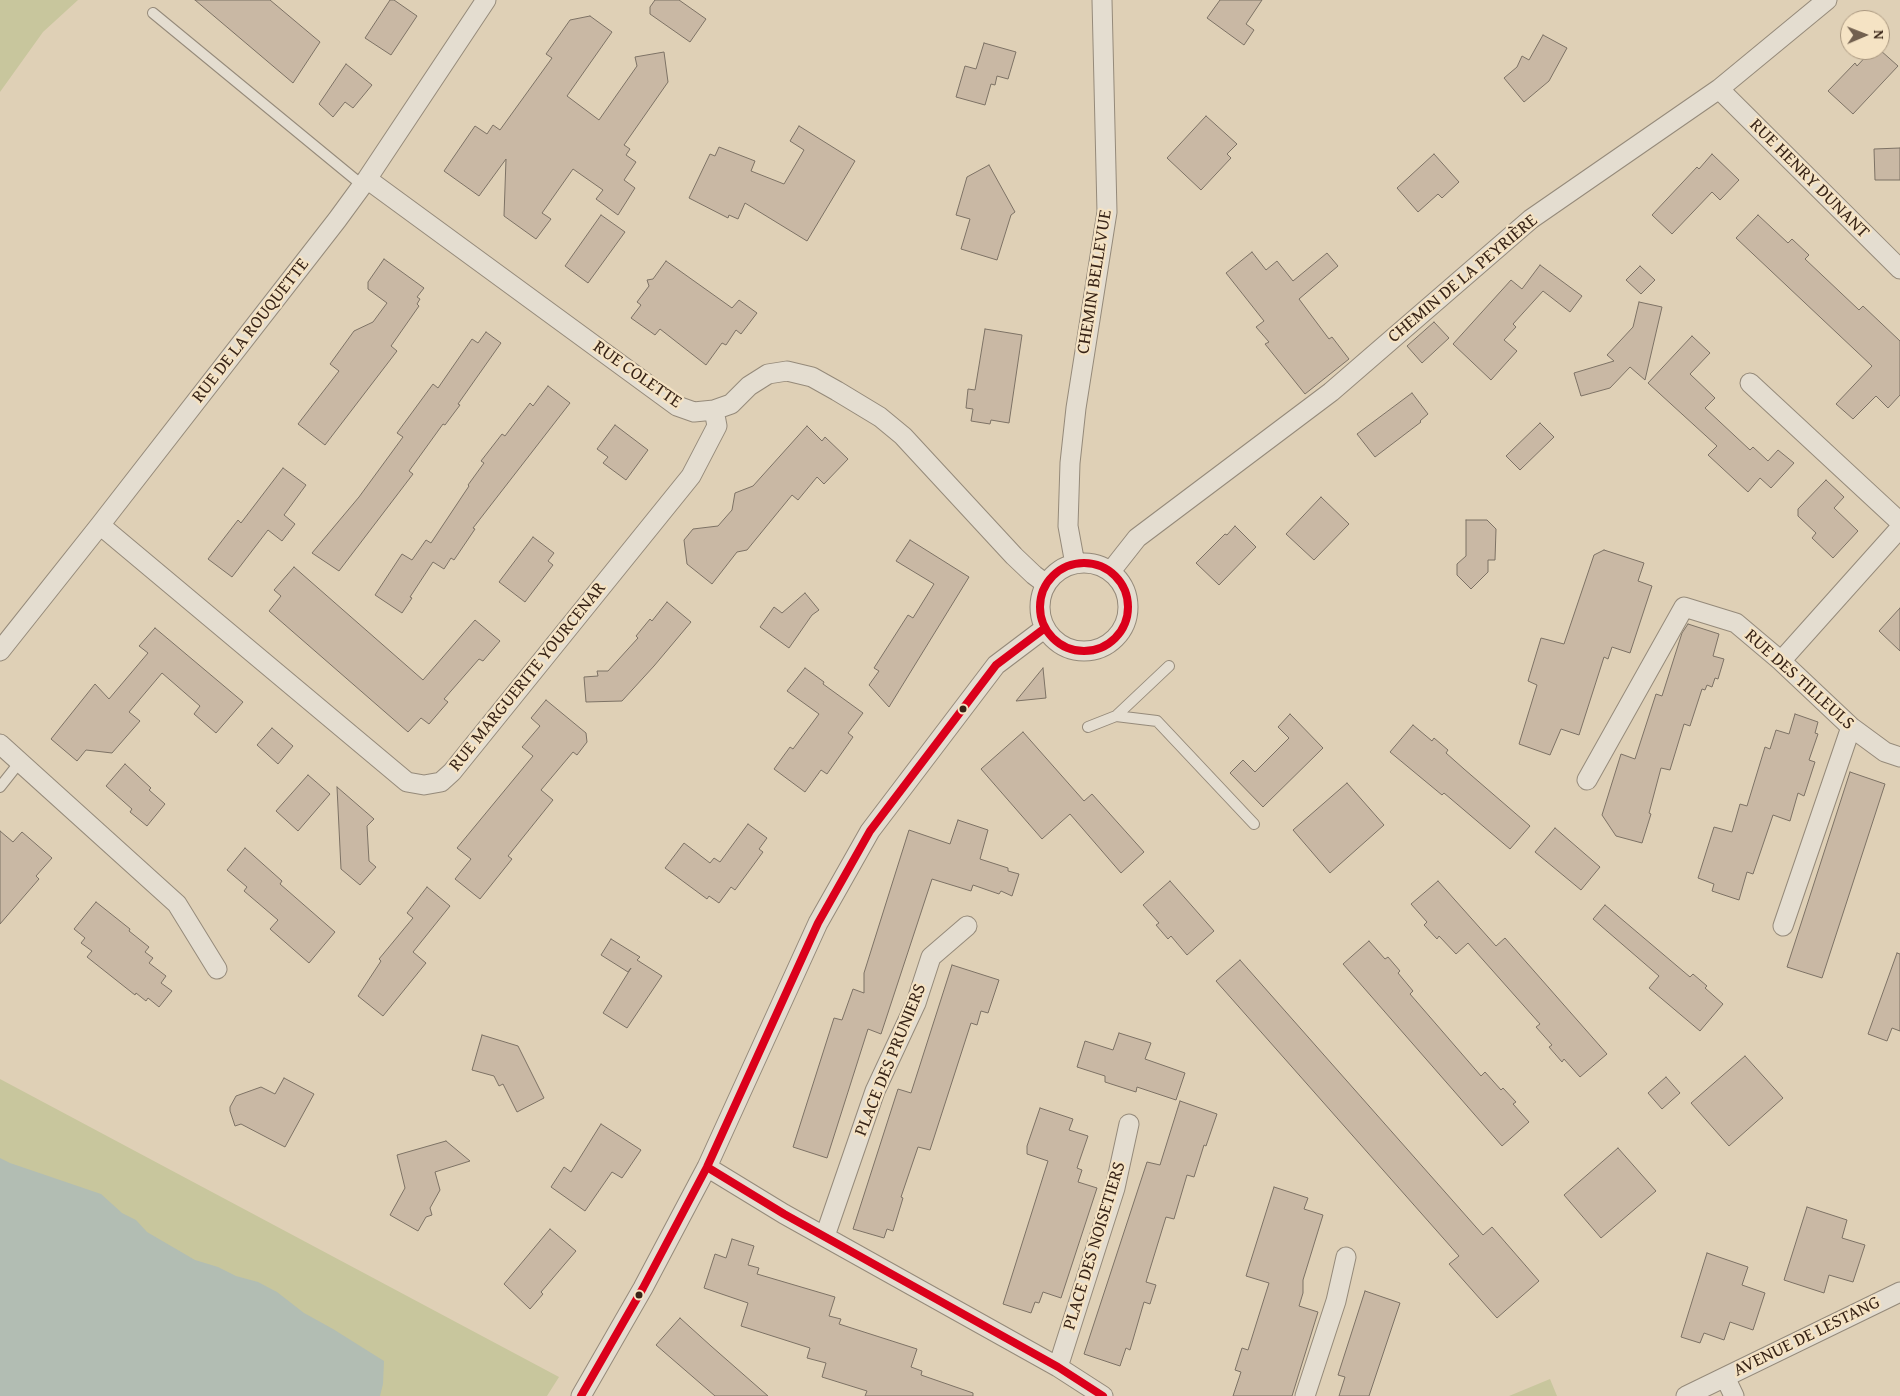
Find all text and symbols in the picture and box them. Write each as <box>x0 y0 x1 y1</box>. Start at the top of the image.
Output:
north arrow <box>1840 10 1890 60</box>
text: N <box>1869 30 1889 40</box>
street label: RUE HENRY DUNANT <box>1745 115 1873 243</box>
street label: CHEMIN BELLEVUE <box>1073 208 1117 356</box>
street label: CHEMIN DE LA PEYRIÈRE <box>1384 210 1542 348</box>
street label: RUE DE LA ROUQUETTE <box>188 255 314 407</box>
street label: RUE COLETTE <box>589 337 685 413</box>
street label: RUE MARGUERITE YOURCENAR <box>445 578 611 776</box>
street label: RUE DES TILLEULS <box>1740 625 1858 735</box>
unlabelled marker <box>958 704 968 714</box>
street label: PLACE DES PRUNIERS <box>851 981 931 1139</box>
street label: PLACE DES NOISETIERS <box>1059 1159 1131 1333</box>
unlabelled marker <box>634 1290 644 1300</box>
street label: AVENUE DE LESTANG <box>1730 1292 1884 1382</box>

